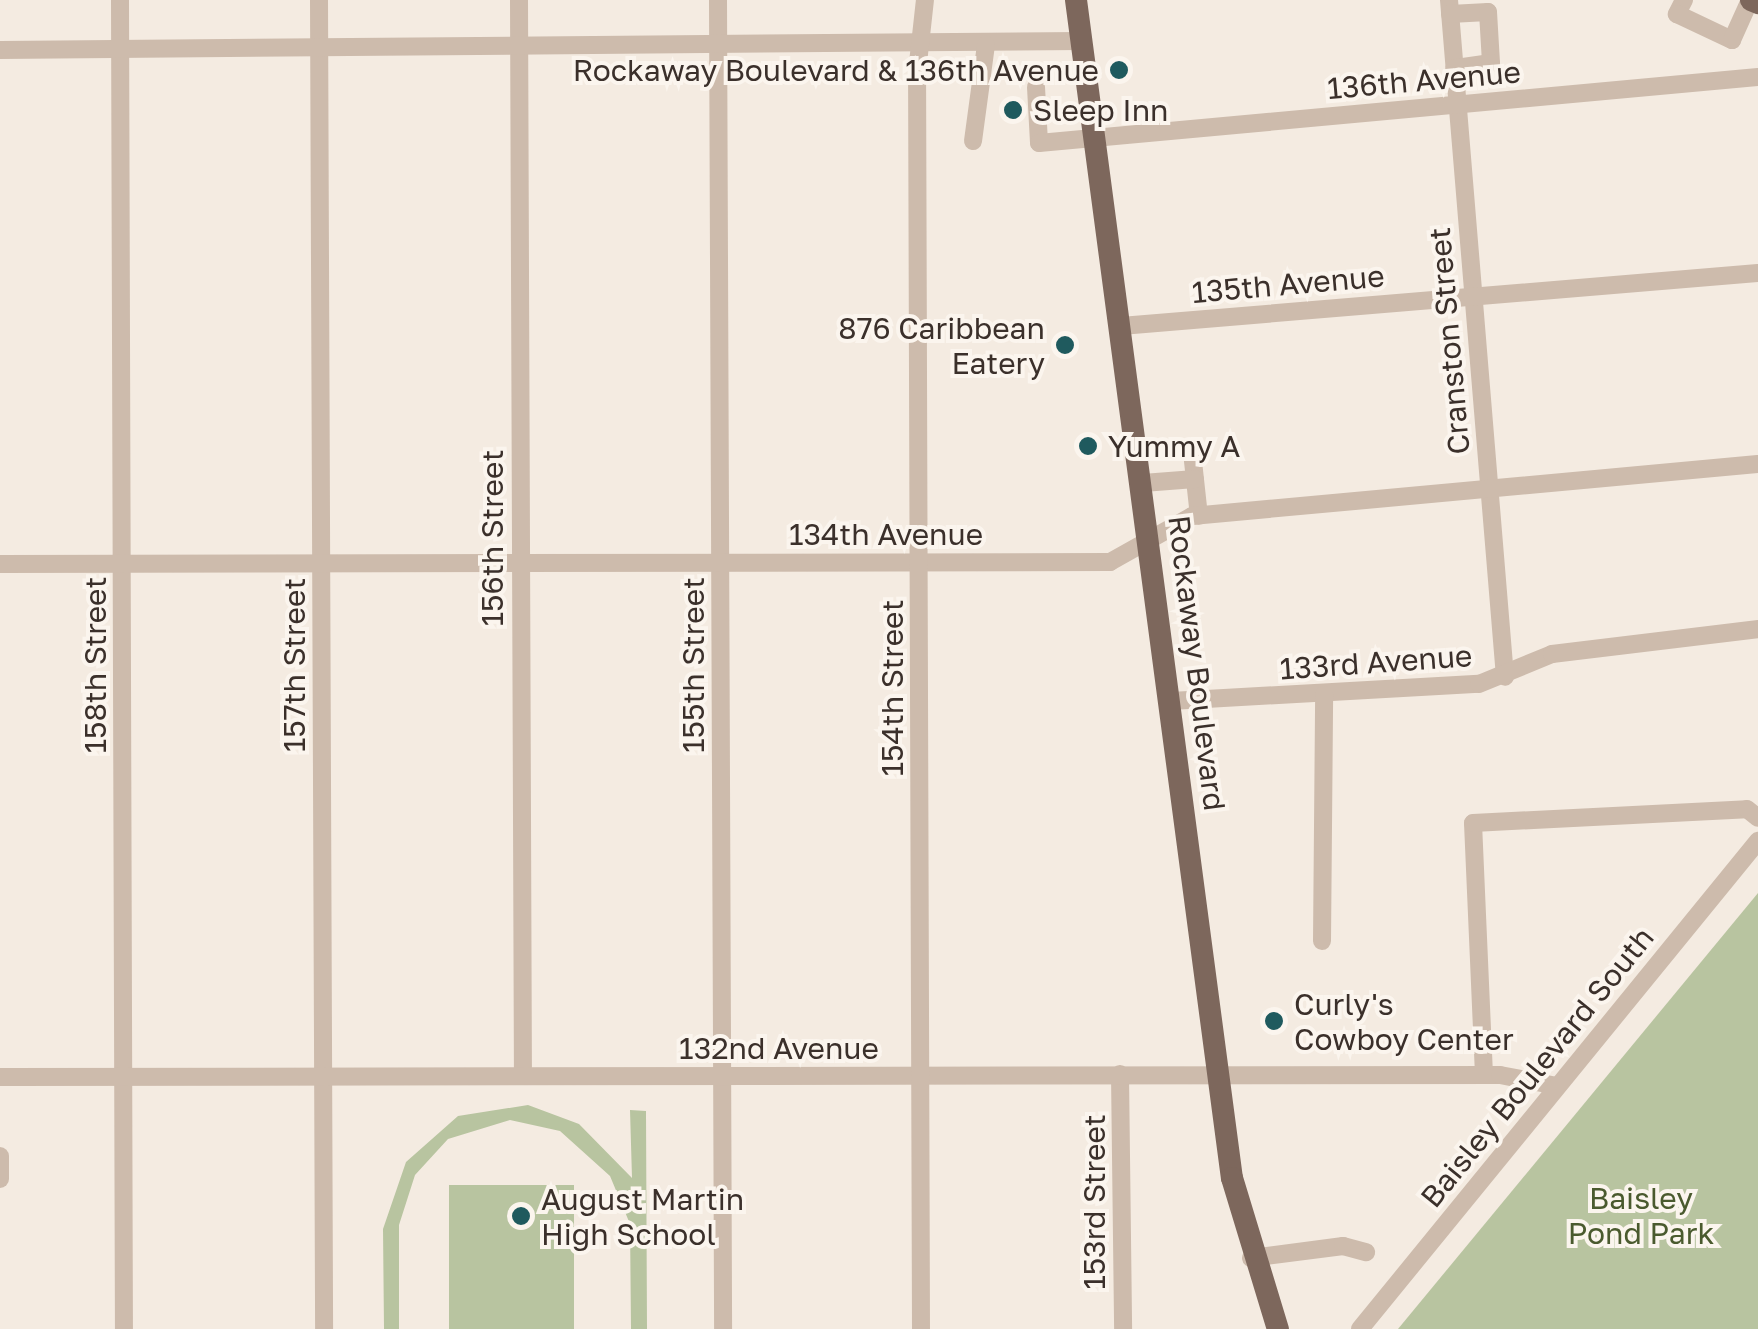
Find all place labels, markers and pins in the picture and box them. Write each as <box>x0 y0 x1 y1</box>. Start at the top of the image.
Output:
place label: Rockaway Boulevard & 136th Avenue <box>573 52 1099 88</box>
marker: Rockaway Boulevard & 136th Avenue <box>1108 59 1130 81</box>
place label: Sleep Inn <box>1033 92 1169 128</box>
marker: Sleep Inn <box>1002 99 1024 121</box>
place label: 876 Caribbean Eatery <box>838 310 1045 380</box>
marker: 876 Caribbean Eatery <box>1054 334 1076 356</box>
place label: Yummy A <box>1108 428 1240 464</box>
marker: Yummy A <box>1077 435 1099 457</box>
place label: Curly's Cowboy Center <box>1294 986 1514 1056</box>
marker: Curly's Cowboy Center <box>1263 1010 1285 1032</box>
place label: August Martin High School <box>541 1181 744 1252</box>
marker: August Martin High School <box>510 1205 532 1227</box>

